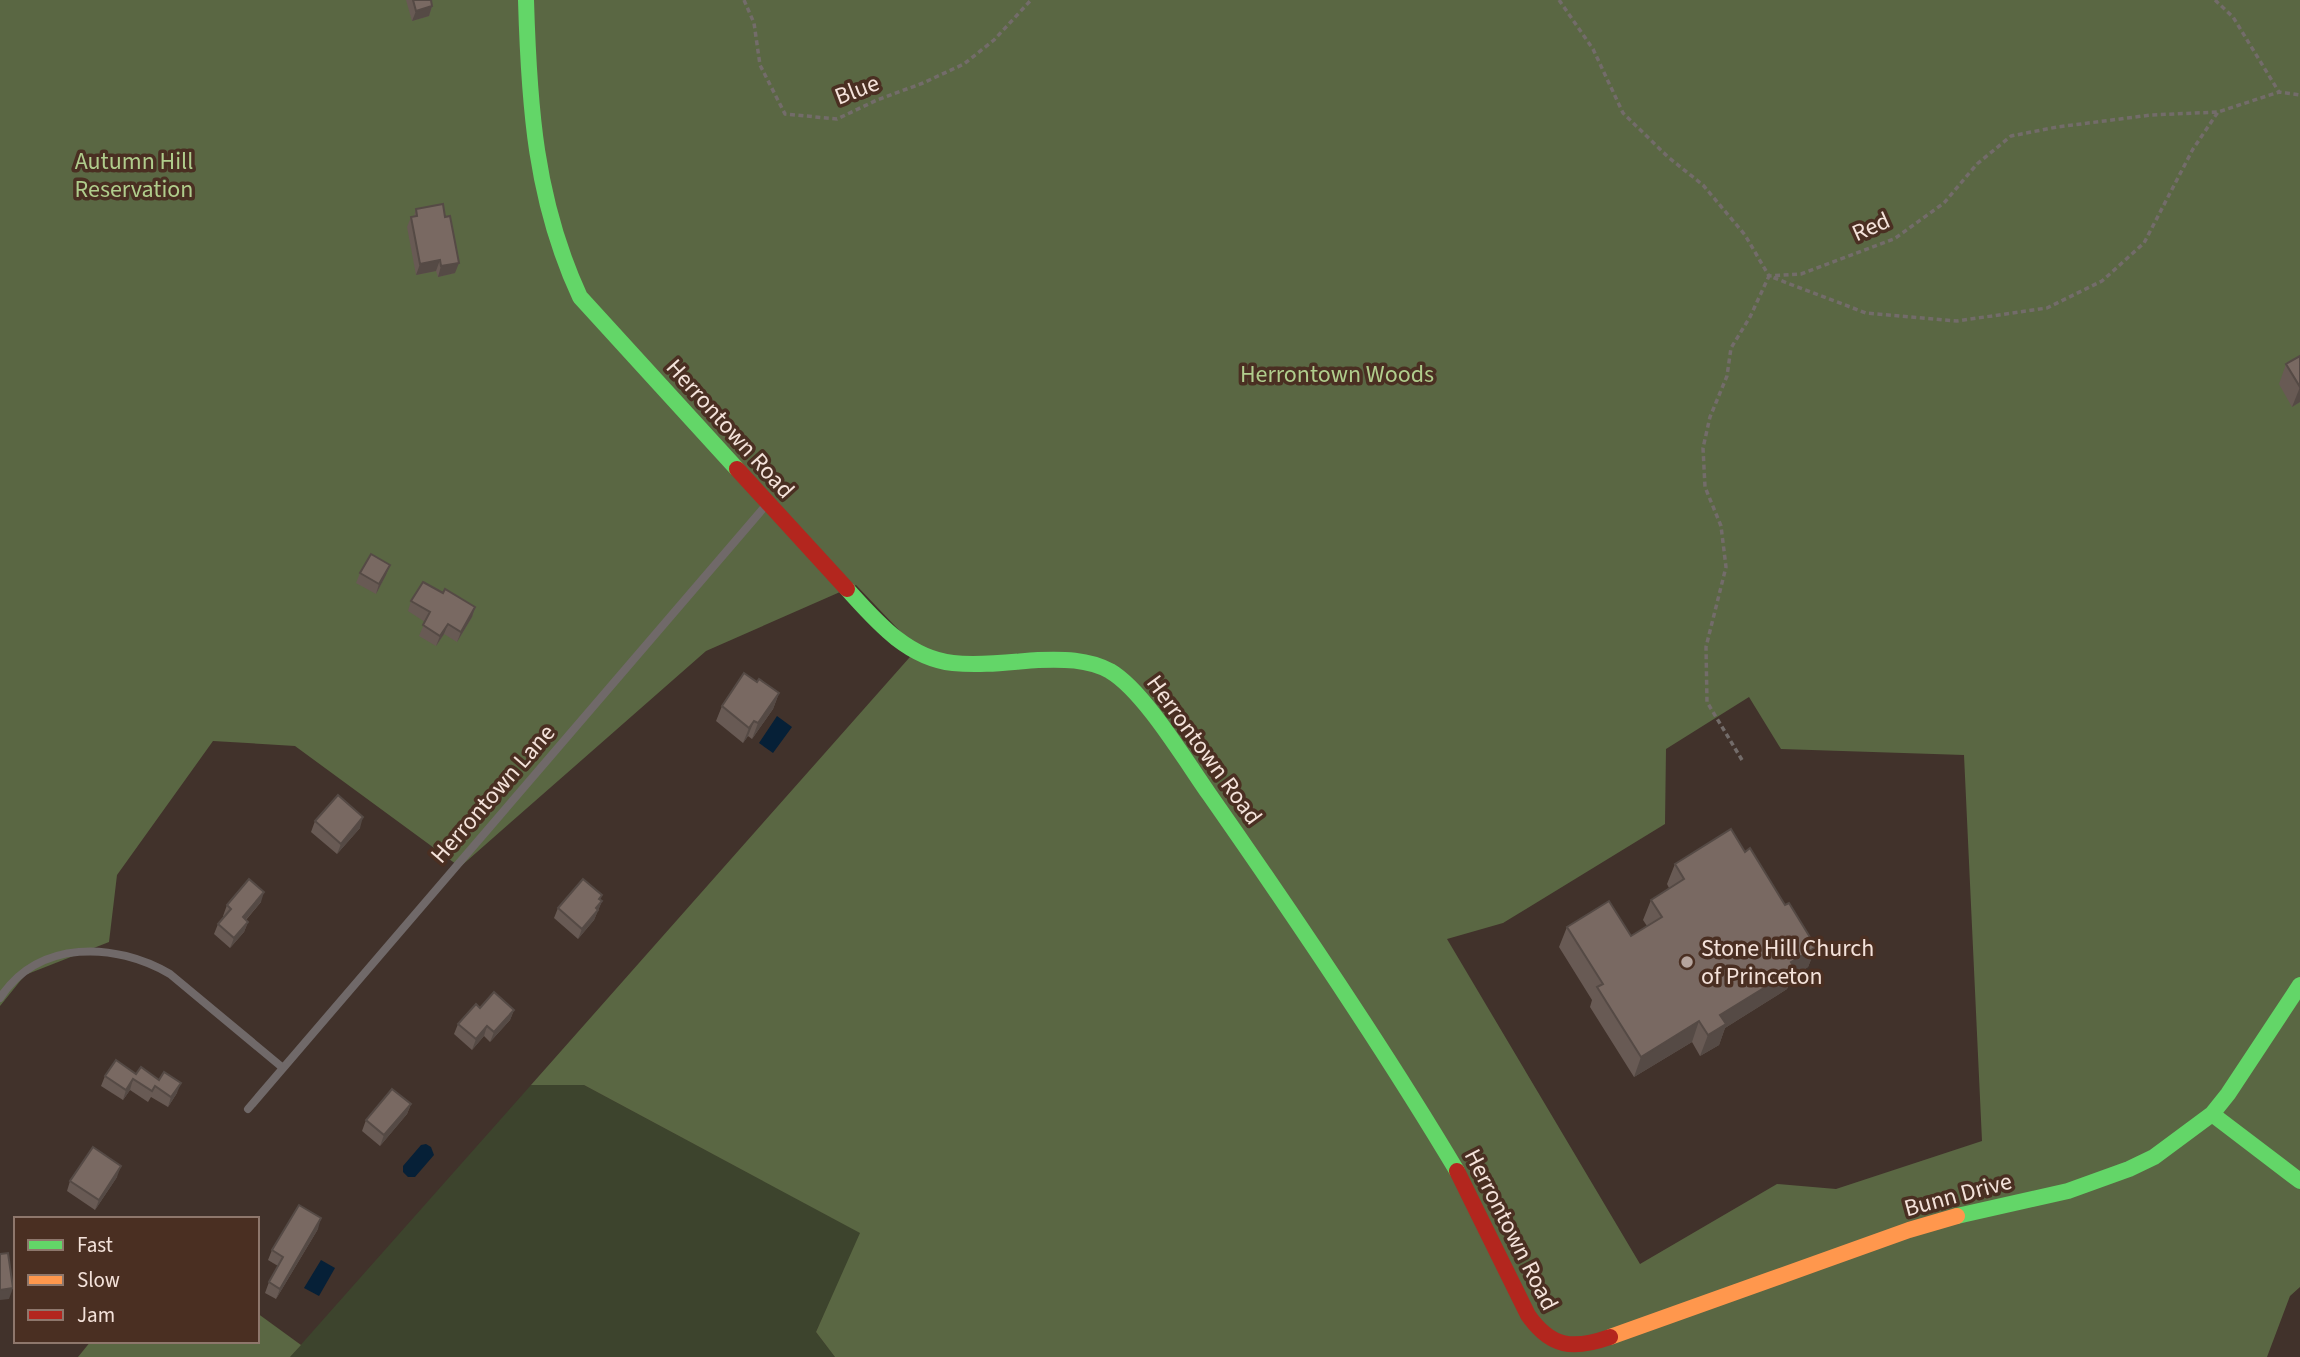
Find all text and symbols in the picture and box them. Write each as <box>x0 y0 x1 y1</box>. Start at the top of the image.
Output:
street label: Blue <box>830 66 884 114</box>
park label: Autumn Hill Reservation <box>75 144 193 207</box>
street label: Red <box>1846 203 1896 251</box>
street label: Herrontown Road <box>658 351 802 507</box>
park label: Herrontown Woods <box>1240 357 1434 392</box>
street label: Herrontown Road <box>1138 668 1270 832</box>
street label: Herrontown Lane <box>422 717 564 871</box>
place label: Stone Hill Church of Princeton <box>1701 931 1874 994</box>
marker: Stone Hill Church of Princeton <box>1679 954 1695 970</box>
street label: Herrontown Road <box>1455 1143 1567 1317</box>
street label: Bunn Drive <box>1900 1164 2016 1226</box>
legend <box>14 1217 259 1343</box>
text: Fast <box>77 1230 113 1260</box>
text: Slow <box>77 1265 120 1295</box>
text: Jam <box>77 1300 115 1330</box>

